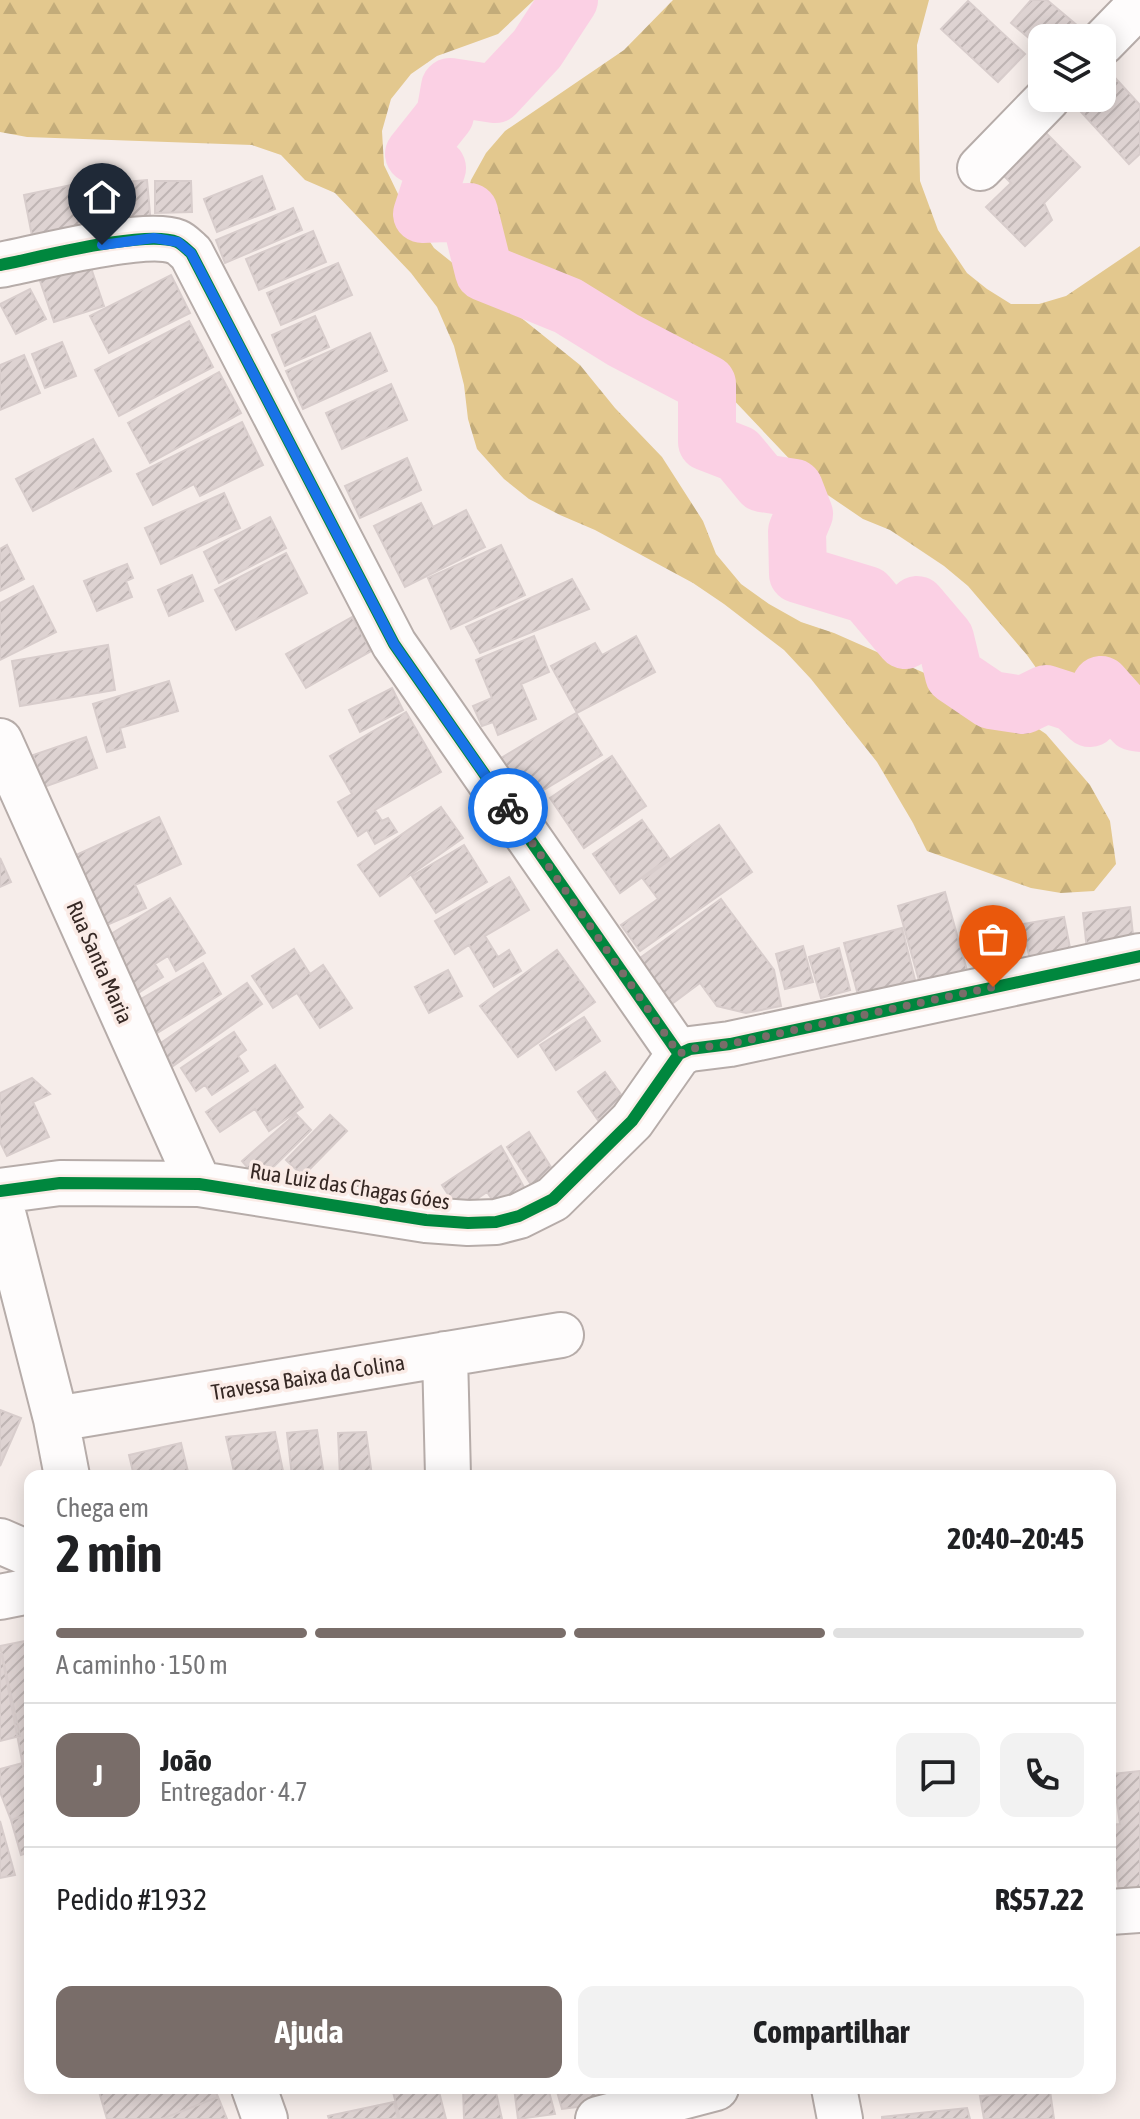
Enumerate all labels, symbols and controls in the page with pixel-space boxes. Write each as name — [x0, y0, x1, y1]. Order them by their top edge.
map controls — [1028, 24, 1116, 112]
button: layers — [1028, 24, 1116, 112]
pin — [68, 163, 136, 245]
icon: home — [80, 175, 124, 219]
courier — [468, 768, 548, 848]
icon: bike — [486, 786, 530, 830]
street label: Rua Santa Maria — [61, 897, 139, 1027]
pin — [959, 905, 1027, 987]
icon: bag — [971, 917, 1015, 961]
street label: Rua Luiz das Chagas Góes — [248, 1157, 452, 1215]
street label: Travessa Baixa da Colina — [209, 1349, 407, 1405]
text: Chega em — [56, 1493, 149, 1523]
text: 20:40–20:45 — [947, 1521, 1084, 1555]
text: 2 min — [56, 1523, 162, 1583]
text: A caminho · 150 m — [56, 1650, 228, 1680]
button: chat — [896, 1733, 980, 1817]
button: phone — [1000, 1733, 1084, 1817]
text: João — [160, 1743, 212, 1777]
text: J — [93, 1758, 103, 1792]
text: Entregador · 4.7 — [160, 1777, 307, 1807]
text: Pedido #1932 — [56, 1882, 207, 1916]
text: R$57.22 — [995, 1882, 1084, 1916]
button: Ajuda — [56, 1986, 562, 2078]
button: Compartilhar — [578, 1986, 1084, 2078]

